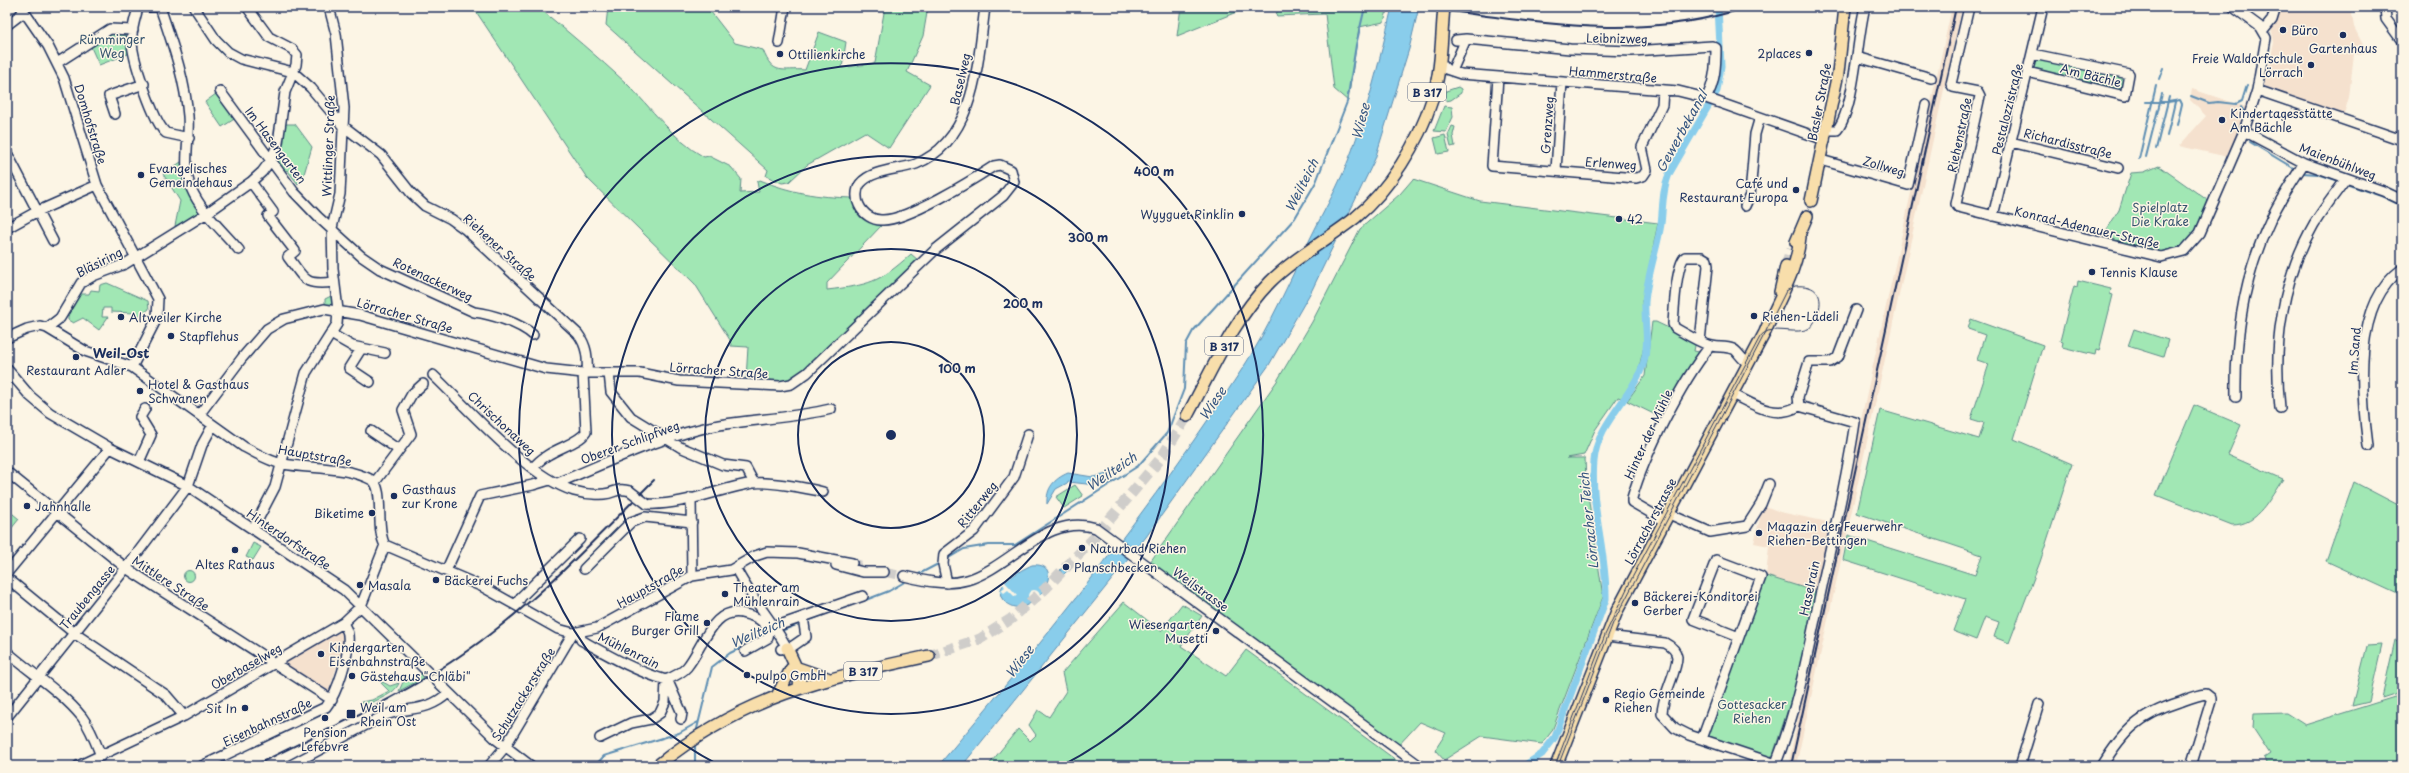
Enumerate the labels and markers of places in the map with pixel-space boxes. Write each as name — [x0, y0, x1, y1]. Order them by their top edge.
place label: Büro — [2291, 21, 2319, 39]
marker: Büro — [2278, 25, 2288, 35]
marker: Gartenhaus — [2338, 30, 2348, 40]
place label: Gartenhaus — [2309, 39, 2378, 57]
place label: 2places — [1757, 44, 1801, 62]
place label: Ottilienkirche — [788, 45, 865, 63]
marker: 2places — [1804, 48, 1814, 58]
marker: Ottilienkirche — [775, 49, 785, 59]
place label: Freie Waldorfschule Lörrach — [2192, 49, 2303, 81]
marker: Freie Waldorfschule Lörrach — [2306, 60, 2316, 70]
place label: Kindertagesstätte Am Bächle — [2230, 104, 2333, 136]
marker: Kindertagesstätte Am Bächle — [2217, 115, 2227, 125]
place label: Evangelisches Gemeindehaus — [149, 159, 233, 191]
marker: Evangelisches Gemeindehaus — [136, 170, 146, 180]
place label: Café und Restaurant Europa — [1679, 174, 1789, 206]
marker: Café und Restaurant Europa — [1791, 185, 1801, 195]
place label: Wyyguet Rinklin — [1141, 205, 1234, 223]
marker: Wyyguet Rinklin — [1237, 209, 1247, 219]
place label: 42 — [1627, 210, 1643, 228]
marker: 42 — [1614, 214, 1624, 224]
place label: Tennis Klause — [2100, 263, 2178, 281]
marker: Tennis Klause — [2087, 267, 2097, 277]
place label: Riehen-Lädeli — [1762, 307, 1839, 325]
place label: Altweiler Kirche — [129, 308, 222, 326]
marker: Riehen-Lädeli — [1749, 311, 1759, 321]
marker: Altweiler Kirche — [116, 312, 126, 322]
place label: Stapflehus — [179, 327, 239, 345]
marker: Stapflehus — [166, 331, 176, 341]
marker: Restaurant Adler — [71, 352, 81, 362]
place label: Restaurant Adler — [26, 361, 126, 379]
place label: Hotel & Gasthaus Schwanen — [148, 375, 249, 407]
marker: Hotel & Gasthaus Schwanen — [135, 386, 145, 396]
centre of rings — [884, 428, 898, 442]
place label: Gasthaus zur Krone — [402, 480, 458, 512]
marker: Gasthaus zur Krone — [389, 491, 399, 501]
place label: Jahnhalle — [35, 497, 92, 515]
marker: Jahnhalle — [22, 501, 32, 511]
place label: Biketime — [314, 504, 364, 522]
marker: Biketime — [367, 508, 377, 518]
place label: Magazin der Feuerwehr Riehen-Bettingen — [1767, 517, 1903, 549]
marker: Magazin der Feuerwehr Riehen-Bettingen — [1754, 528, 1764, 538]
place label: Naturbad Riehen — [1090, 539, 1186, 557]
marker: Naturbad Riehen — [1077, 543, 1087, 553]
marker: Altes Rathaus — [230, 545, 240, 555]
place label: Altes Rathaus — [195, 555, 275, 573]
place label: Planschbecken — [1074, 558, 1157, 576]
marker: Planschbecken — [1061, 562, 1071, 572]
place label: Bäckerei Fuchs — [444, 571, 529, 589]
marker: Bäckerei Fuchs — [431, 575, 441, 585]
place label: Masala — [368, 576, 411, 594]
place label: Theater am Mühlenrain — [733, 578, 800, 610]
marker: Masala — [355, 580, 365, 590]
place label: Bäckerei-Konditorei Gerber — [1643, 587, 1758, 619]
marker: Theater am Mühlenrain — [720, 589, 730, 599]
marker: Bäckerei-Konditorei Gerber — [1630, 598, 1640, 608]
place label: Flame Burger Grill — [631, 607, 699, 639]
place label: Wiesengarten Musetti — [1129, 615, 1208, 647]
marker: Flame Burger Grill — [702, 618, 712, 628]
marker: Wiesengarten Musetti — [1211, 626, 1221, 636]
place label: Kindergarten Eisenbahnstraße — [329, 638, 425, 670]
marker: Kindergarten Eisenbahnstraße — [316, 649, 326, 659]
place label: pulpo GmbH — [755, 666, 827, 684]
place label: Gästehaus "Chläbi" — [360, 667, 471, 685]
marker: pulpo GmbH — [742, 670, 752, 680]
marker: Gästehaus "Chläbi" — [347, 671, 357, 681]
place label: Regio Gemeinde Riehen — [1614, 684, 1706, 716]
marker: Regio Gemeinde Riehen — [1601, 695, 1611, 705]
place label: Weil am Rhein Ost — [360, 698, 416, 730]
place label: Sit In — [206, 699, 237, 717]
marker: Sit In — [240, 703, 250, 713]
marker: Weil am Rhein Ost — [345, 708, 357, 720]
marker: Pension Lefebvre — [320, 713, 330, 723]
place label: Pension Lefebvre — [301, 723, 349, 755]

